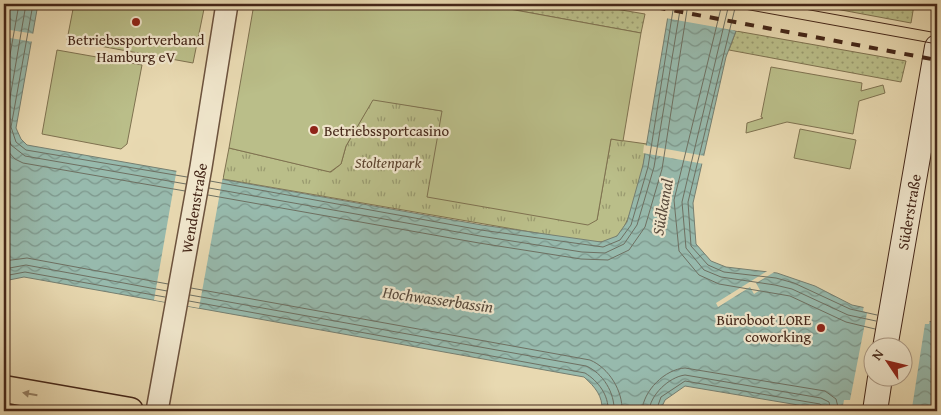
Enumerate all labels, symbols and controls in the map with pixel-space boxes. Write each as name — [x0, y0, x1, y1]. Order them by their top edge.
marker: Betriebssportverband Hamburg eV — [130, 16, 142, 28]
place label: Betriebssportverband Hamburg eV — [68, 29, 204, 67]
place label: Betriebssportcasino — [324, 120, 449, 141]
marker: Betriebssportcasino — [308, 124, 320, 136]
park label: Stoltenpark — [355, 152, 421, 173]
street label: Wendenstraße — [176, 161, 212, 255]
street label: Süderstraße — [892, 172, 926, 252]
water label: Südkanal — [645, 177, 679, 237]
water label: Hochwasserbassin — [380, 279, 495, 319]
place label: Büroboot LORE coworking — [716, 309, 812, 347]
marker: Büroboot LORE coworking — [815, 322, 827, 334]
north arrow — [864, 338, 914, 388]
text: N — [866, 344, 889, 364]
one-way arrow — [22, 389, 38, 397]

